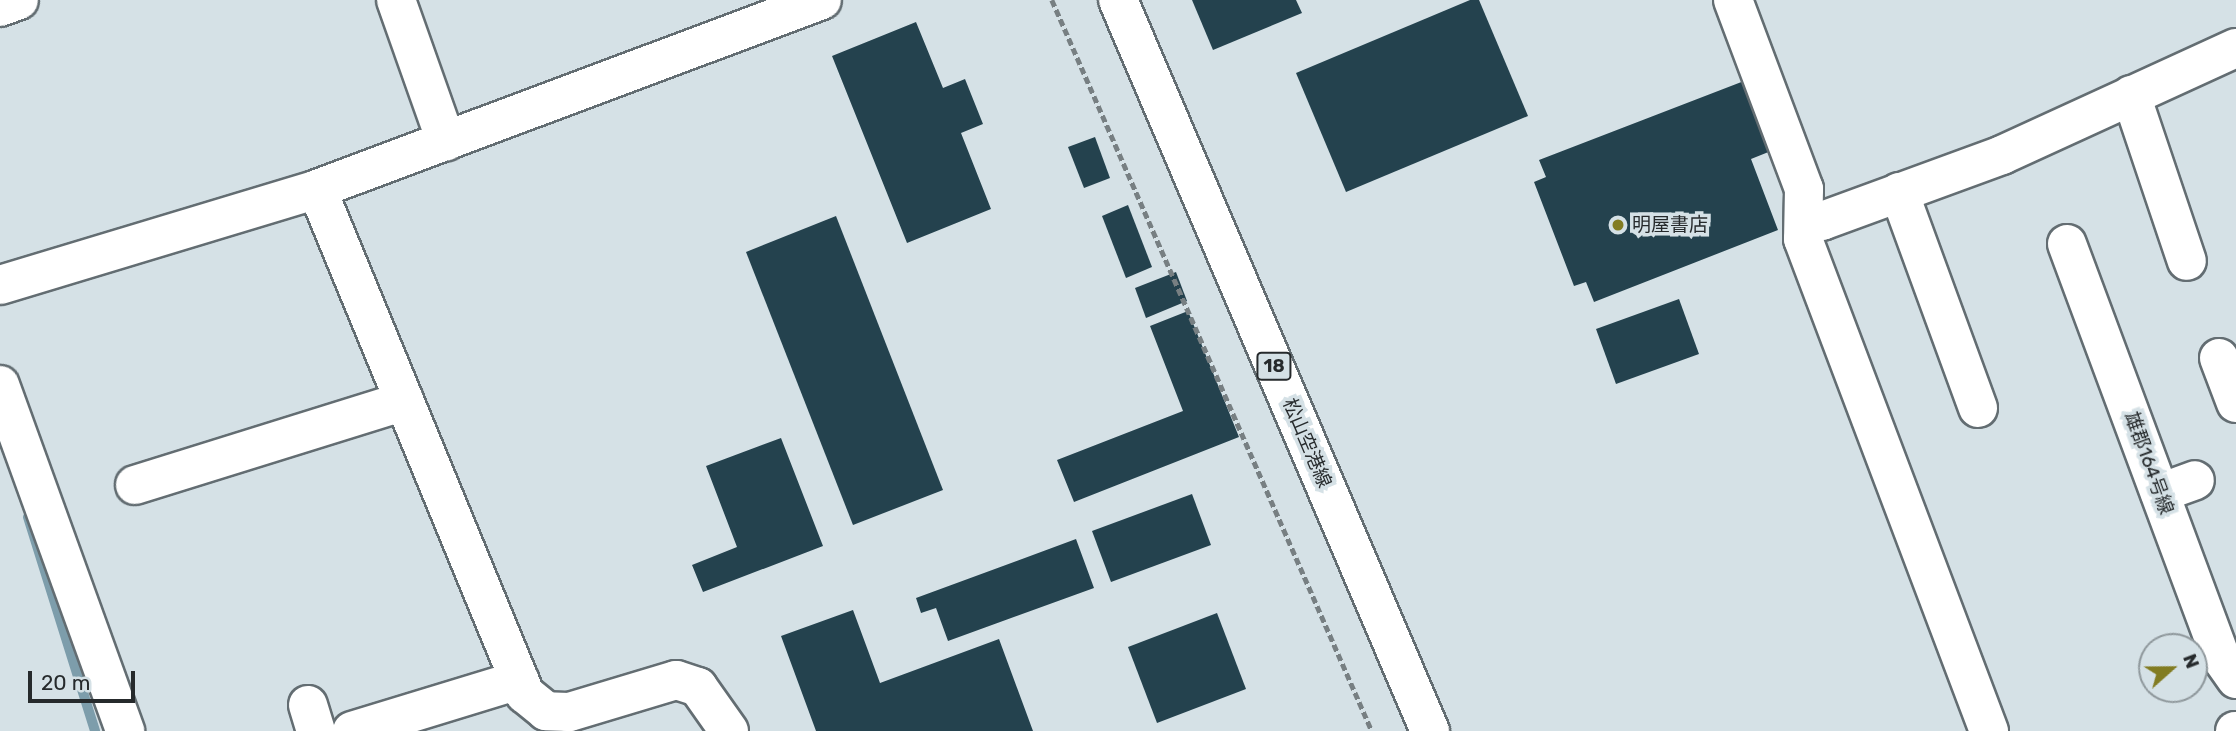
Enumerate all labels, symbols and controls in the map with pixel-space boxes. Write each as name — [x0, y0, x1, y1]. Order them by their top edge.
place label: 明屋書店 — [1632, 214, 1708, 236]
marker: 明屋書店 — [1610, 217, 1626, 233]
road number: 18 — [1255, 352, 1293, 380]
street label: 松山空港線 — [1278, 395, 1336, 491]
street label: 雄郡164号線 — [2120, 409, 2178, 517]
north arrow — [2138, 633, 2208, 703]
text: N — [2178, 651, 2204, 672]
scale bar — [32, 658, 138, 702]
text: 20 m — [41, 670, 90, 695]

